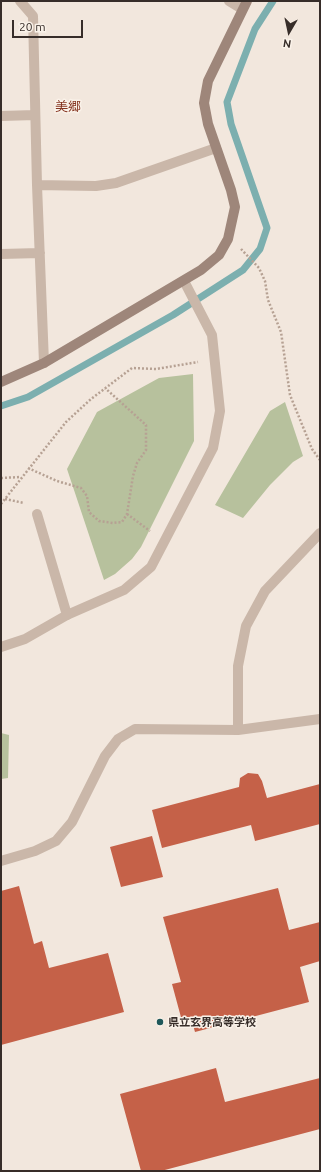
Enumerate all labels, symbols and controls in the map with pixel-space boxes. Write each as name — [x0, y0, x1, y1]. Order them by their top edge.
scale bar — [14, 12, 85, 38]
north arrow — [269, 12, 309, 52]
text: 20 m — [19, 20, 46, 33]
text: N — [282, 37, 292, 50]
district label: 美郷 — [55, 99, 81, 115]
place label: 県立玄界高等学校 — [168, 1015, 256, 1029]
marker: 県立玄界高等学校 — [155, 1017, 165, 1027]

